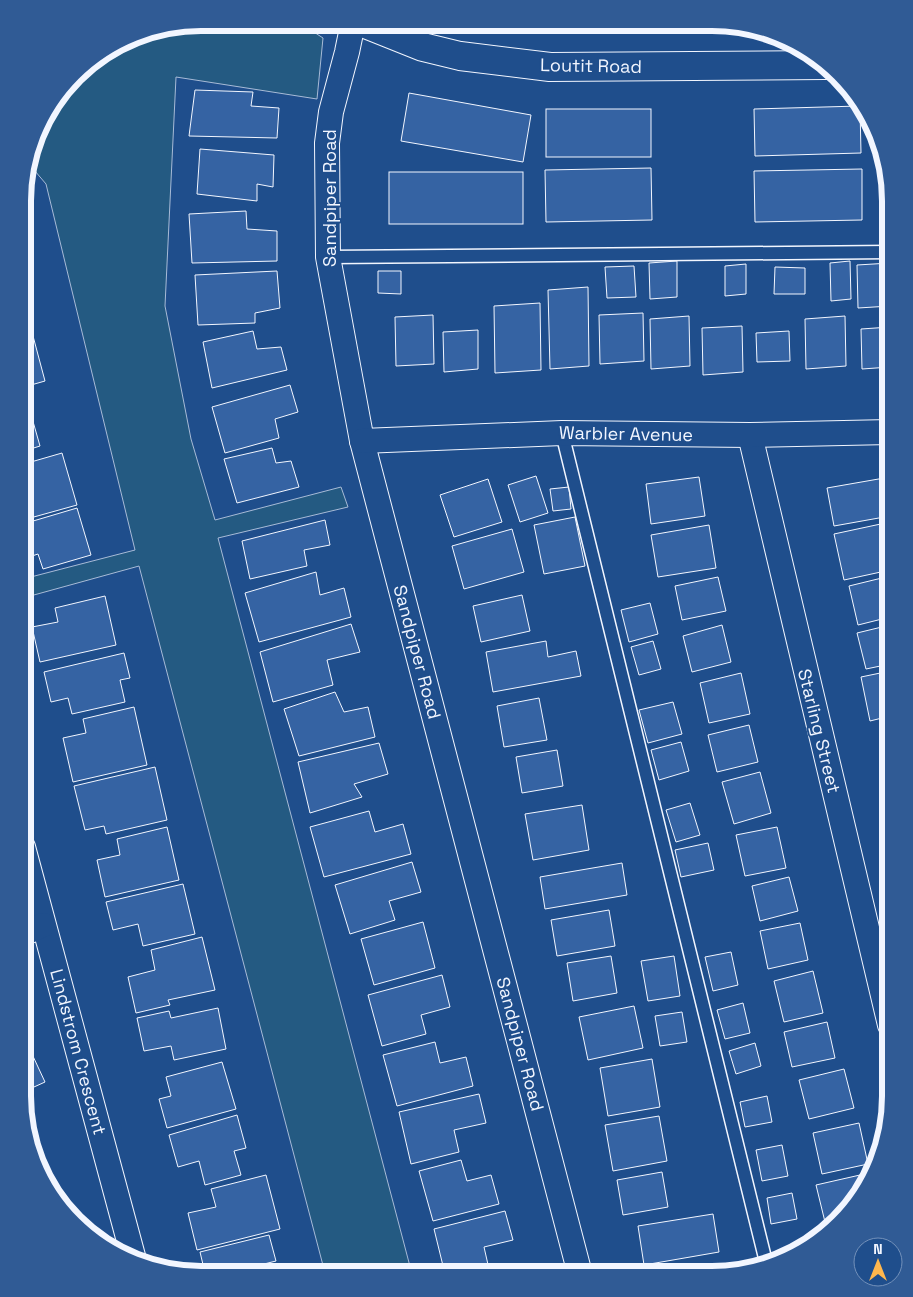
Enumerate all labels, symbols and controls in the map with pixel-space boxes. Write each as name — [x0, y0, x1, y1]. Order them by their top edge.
street label: Loutit Road — [540, 53, 642, 78]
street label: Sandpiper Road — [318, 129, 341, 267]
street label: Warbler Avenue — [559, 421, 693, 446]
street label: Sandpiper Road — [389, 582, 446, 721]
street label: Starling Street — [793, 666, 846, 795]
street label: Lindstrom Crescent — [45, 966, 112, 1137]
street label: Sandpiper Road — [492, 974, 549, 1113]
north arrow — [853, 1237, 903, 1287]
text: N — [873, 1240, 883, 1258]

